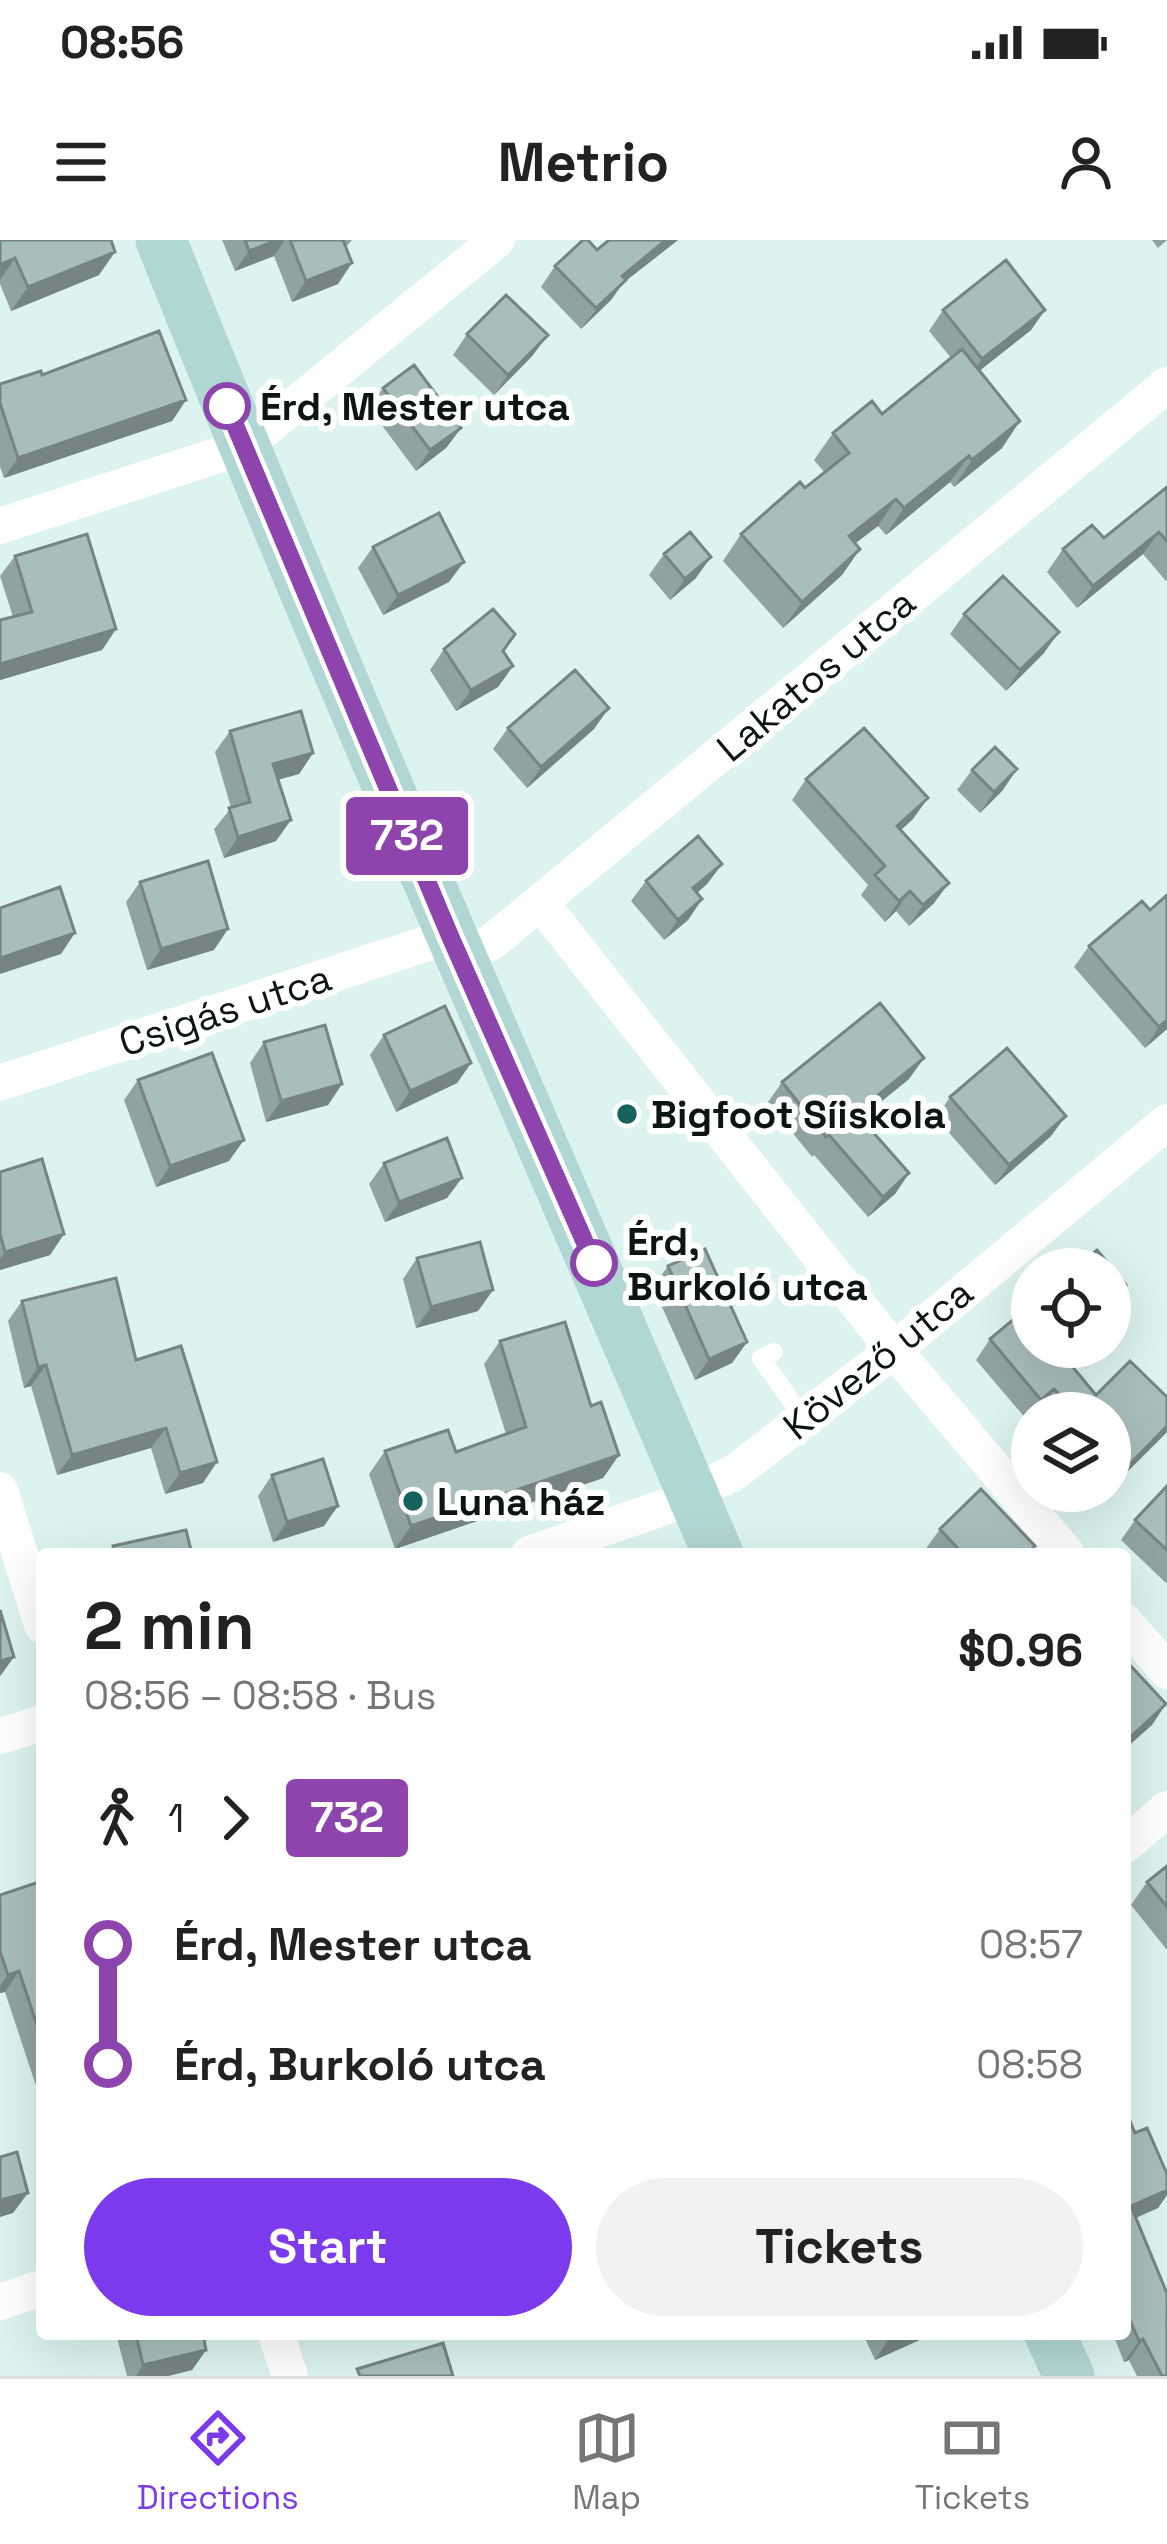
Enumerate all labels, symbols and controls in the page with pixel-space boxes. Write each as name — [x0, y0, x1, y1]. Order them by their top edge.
text: 08:56 — [60, 14, 184, 71]
text: Metrio — [498, 128, 669, 197]
icon: menu — [48, 129, 114, 195]
icon: person — [1053, 129, 1119, 195]
place label: Érd, Mester utca — [260, 382, 570, 431]
marker: Érd, Mester utca — [205, 384, 249, 428]
street label: Lakatos utca — [707, 578, 925, 772]
line badge: 732 — [338, 797, 476, 875]
text: 732 — [370, 809, 444, 862]
street label: Csigás utca — [113, 953, 337, 1067]
place label: Bigfoot Síiskola — [651, 1090, 946, 1139]
marker: Bigfoot Síiskola — [614, 1101, 640, 1127]
place label: Érd, Burkoló utca — [627, 1217, 868, 1311]
marker: Érd, Burkoló utca — [572, 1241, 616, 1285]
map controls — [1011, 1248, 1131, 1512]
button: locate — [1011, 1248, 1131, 1368]
street label: Kövező utca — [773, 1268, 983, 1450]
button: layers — [1011, 1392, 1131, 1512]
place label: Luna ház — [437, 1477, 605, 1526]
marker: Luna ház — [400, 1488, 426, 1514]
text: 2 min — [84, 1584, 255, 1668]
text: $0.96 — [958, 1622, 1083, 1679]
text: 08:56 – 08:58 · Bus — [84, 1671, 436, 1720]
icon: walk — [84, 1785, 150, 1851]
icon: forward — [202, 1785, 268, 1851]
text: 732 — [310, 1791, 384, 1844]
text: 1 — [168, 1794, 184, 1843]
text: Érd, Mester utca — [174, 1916, 531, 1973]
text: 08:57 — [979, 1920, 1083, 1969]
text: Érd, Burkoló utca — [174, 2036, 546, 2093]
text: 08:58 — [976, 2040, 1083, 2089]
button: Start — [84, 2178, 572, 2316]
button: Tickets — [596, 2178, 1083, 2316]
tab: Directions — [137, 2405, 299, 2519]
tab: Map — [572, 2405, 641, 2519]
tab: Tickets — [915, 2405, 1030, 2519]

